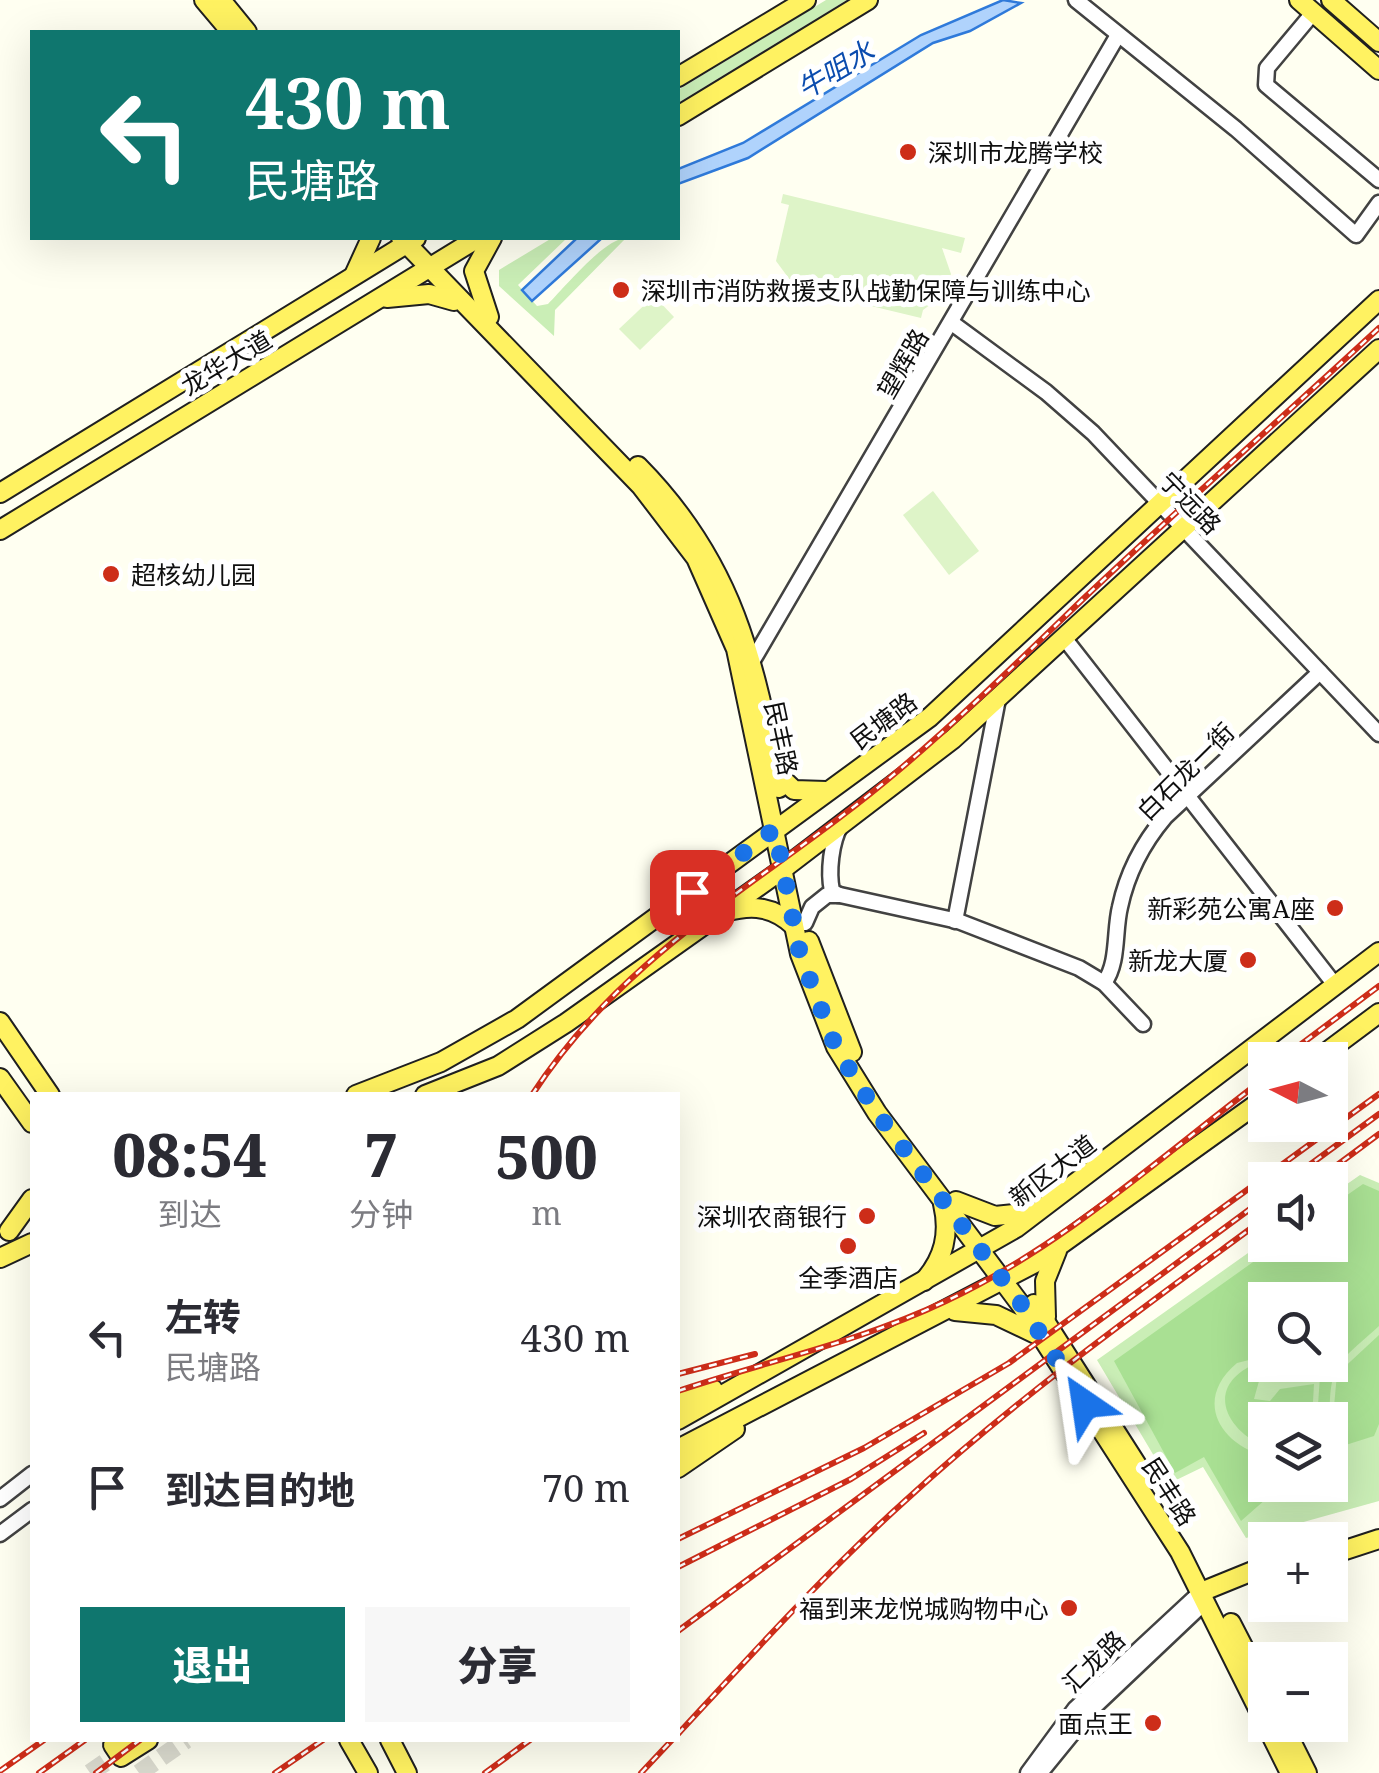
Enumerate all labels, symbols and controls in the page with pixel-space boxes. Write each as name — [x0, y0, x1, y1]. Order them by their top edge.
water label: 牛咀水 — [789, 30, 882, 107]
text: 430 m — [245, 54, 451, 150]
icon: left — [80, 70, 210, 200]
place label: 深圳市龙腾学校 — [928, 135, 1103, 169]
marker: 深圳市龙腾学校 — [897, 141, 919, 163]
text: 民塘路 — [245, 149, 380, 210]
place label: 深圳市消防救援支队战勤保障与训练中心 — [641, 273, 1091, 307]
marker: 深圳市消防救援支队战勤保障与训练中心 — [610, 279, 632, 301]
street label: 龙华大道 — [174, 322, 278, 402]
street label: 望辉路 — [869, 322, 935, 404]
street label: 宁远路 — [1153, 463, 1229, 541]
place label: 超核幼儿园 — [131, 557, 256, 591]
marker: 超核幼儿园 — [100, 563, 122, 585]
street label: 民塘路 — [843, 684, 923, 756]
street label: 民丰路 — [758, 698, 806, 778]
street label: 白石龙一街 — [1129, 715, 1241, 827]
pin — [650, 850, 735, 935]
icon: arrive — [665, 865, 720, 920]
place label: 新彩苑公寓A座 — [1147, 891, 1315, 925]
marker: 新彩苑公寓A座 — [1324, 897, 1346, 919]
place label: 新龙大厦 — [1128, 943, 1228, 977]
marker: 新龙大厦 — [1237, 949, 1259, 971]
north arrow — [1248, 1042, 1348, 1142]
map controls — [1248, 1042, 1348, 1742]
text: 08:54 — [112, 1113, 267, 1195]
text: 7 — [364, 1113, 398, 1195]
text: 500 — [496, 1115, 598, 1197]
street label: 新区大道 — [1002, 1126, 1102, 1214]
button: sound — [1248, 1162, 1348, 1262]
text: m — [532, 1191, 562, 1234]
text: 到达 — [158, 1192, 222, 1235]
text: 分钟 — [349, 1192, 413, 1235]
place label: 深圳农商银行 — [697, 1199, 847, 1233]
marker: 深圳农商银行 — [856, 1205, 878, 1227]
marker: 全季酒店 — [837, 1235, 859, 1257]
place label: 全季酒店 — [798, 1260, 898, 1294]
button: search — [1248, 1282, 1348, 1382]
text: 左转 — [165, 1290, 241, 1342]
icon: left — [80, 1310, 135, 1365]
text: 430 m — [520, 1311, 630, 1363]
text: 民塘路 — [165, 1345, 261, 1388]
position arrow — [1033, 1352, 1137, 1456]
button: layers — [1248, 1402, 1348, 1502]
street label: 民丰路 — [1135, 1450, 1205, 1532]
icon: arrive — [80, 1460, 135, 1515]
text: 70 m — [542, 1461, 630, 1513]
text: 到达目的地 — [165, 1463, 355, 1515]
button: + — [1248, 1522, 1348, 1622]
place label: 福到来龙悦城购物中心 — [799, 1591, 1049, 1625]
marker: 福到来龙悦城购物中心 — [1058, 1597, 1080, 1619]
button: 退出 — [80, 1607, 345, 1722]
button: 分享 — [365, 1607, 630, 1722]
street label: 汇龙路 — [1054, 1622, 1132, 1700]
button: − — [1248, 1642, 1348, 1742]
place label: 面点王 — [1058, 1706, 1133, 1740]
marker: 面点王 — [1142, 1712, 1164, 1734]

